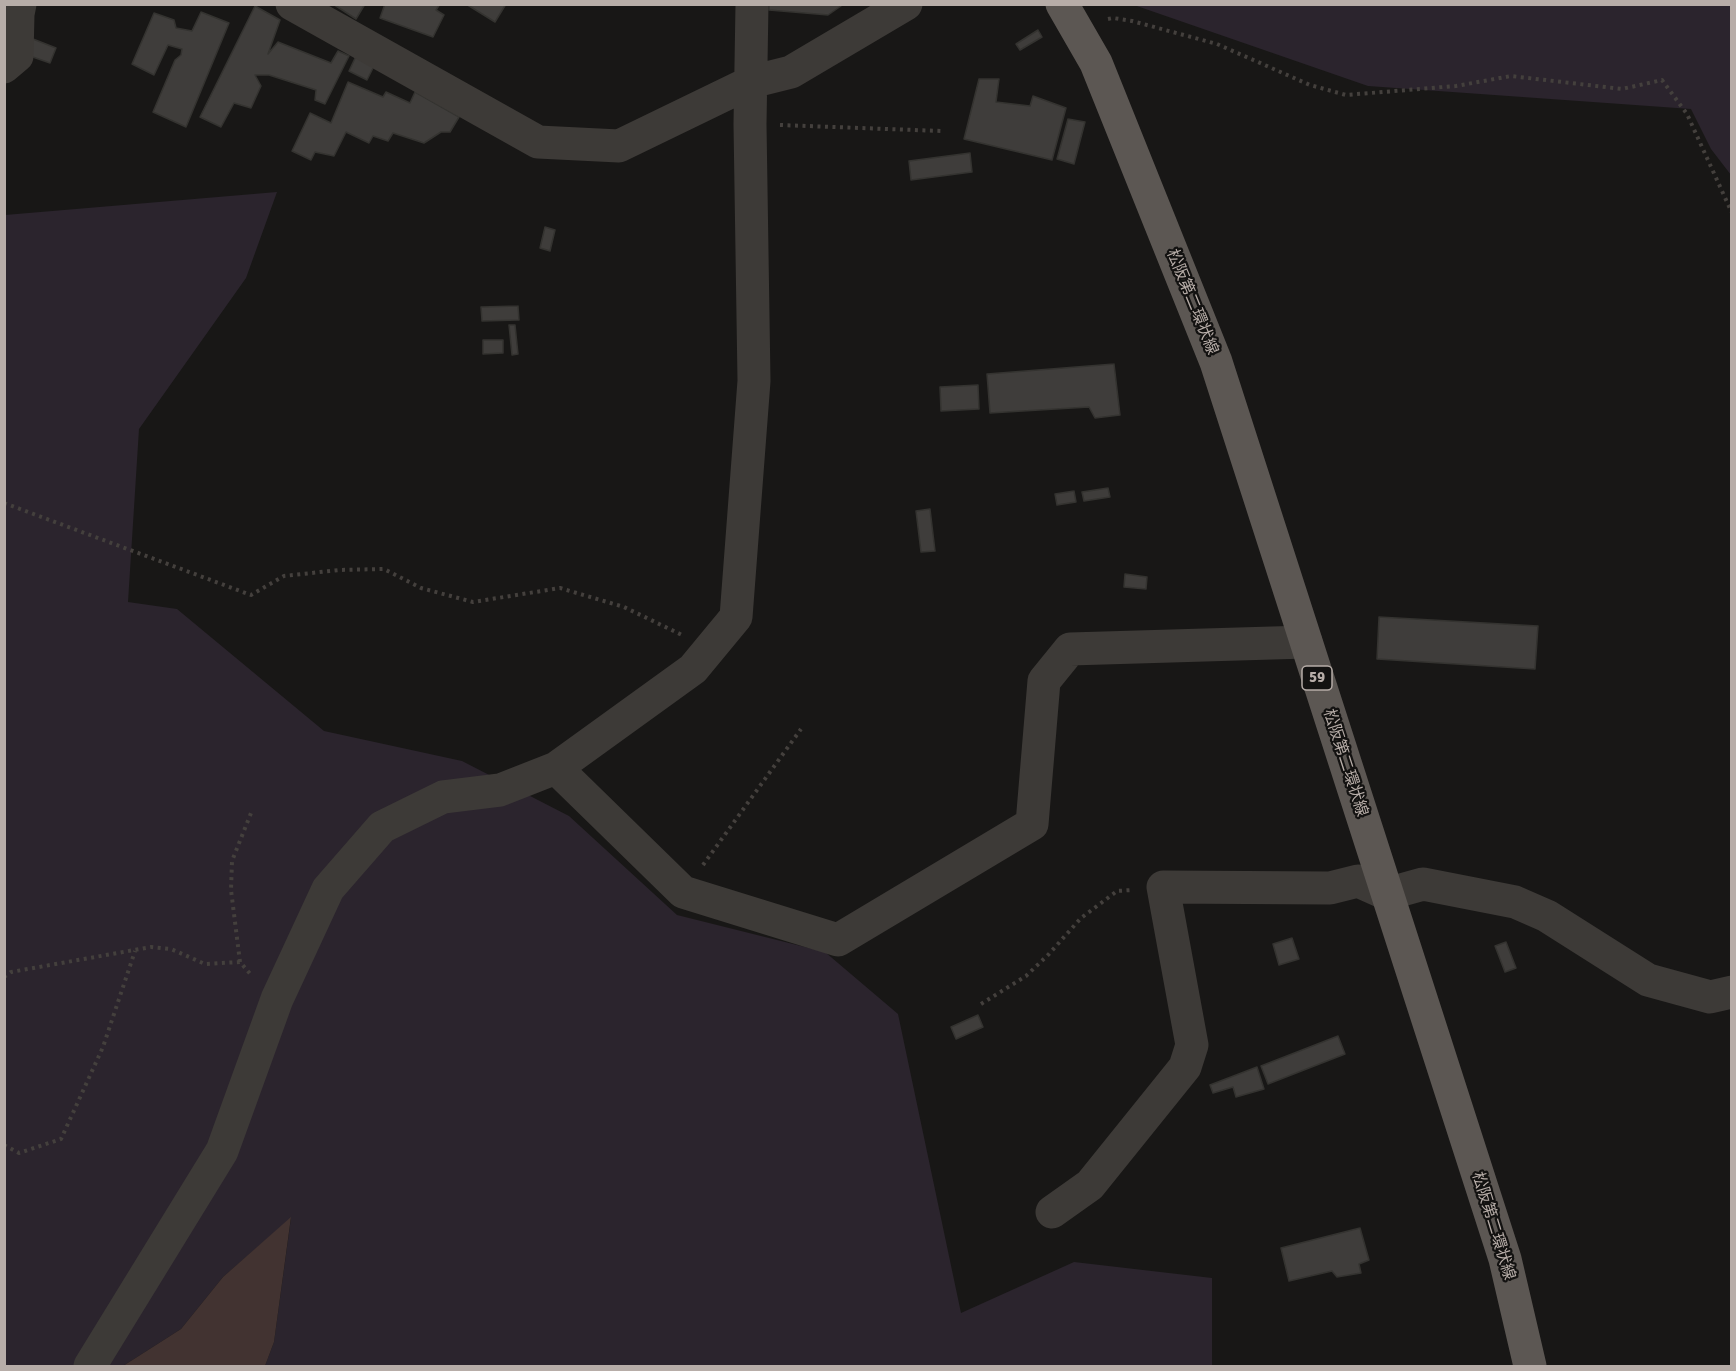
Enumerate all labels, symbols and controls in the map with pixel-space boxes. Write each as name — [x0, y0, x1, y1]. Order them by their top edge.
street label: 松阪第二環状線 — [1162, 246, 1222, 358]
road number: 59 — [1302, 666, 1332, 690]
street label: 松阪第二環状線 — [1319, 707, 1371, 819]
street label: 松阪第二環状線 — [1467, 1170, 1519, 1282]

